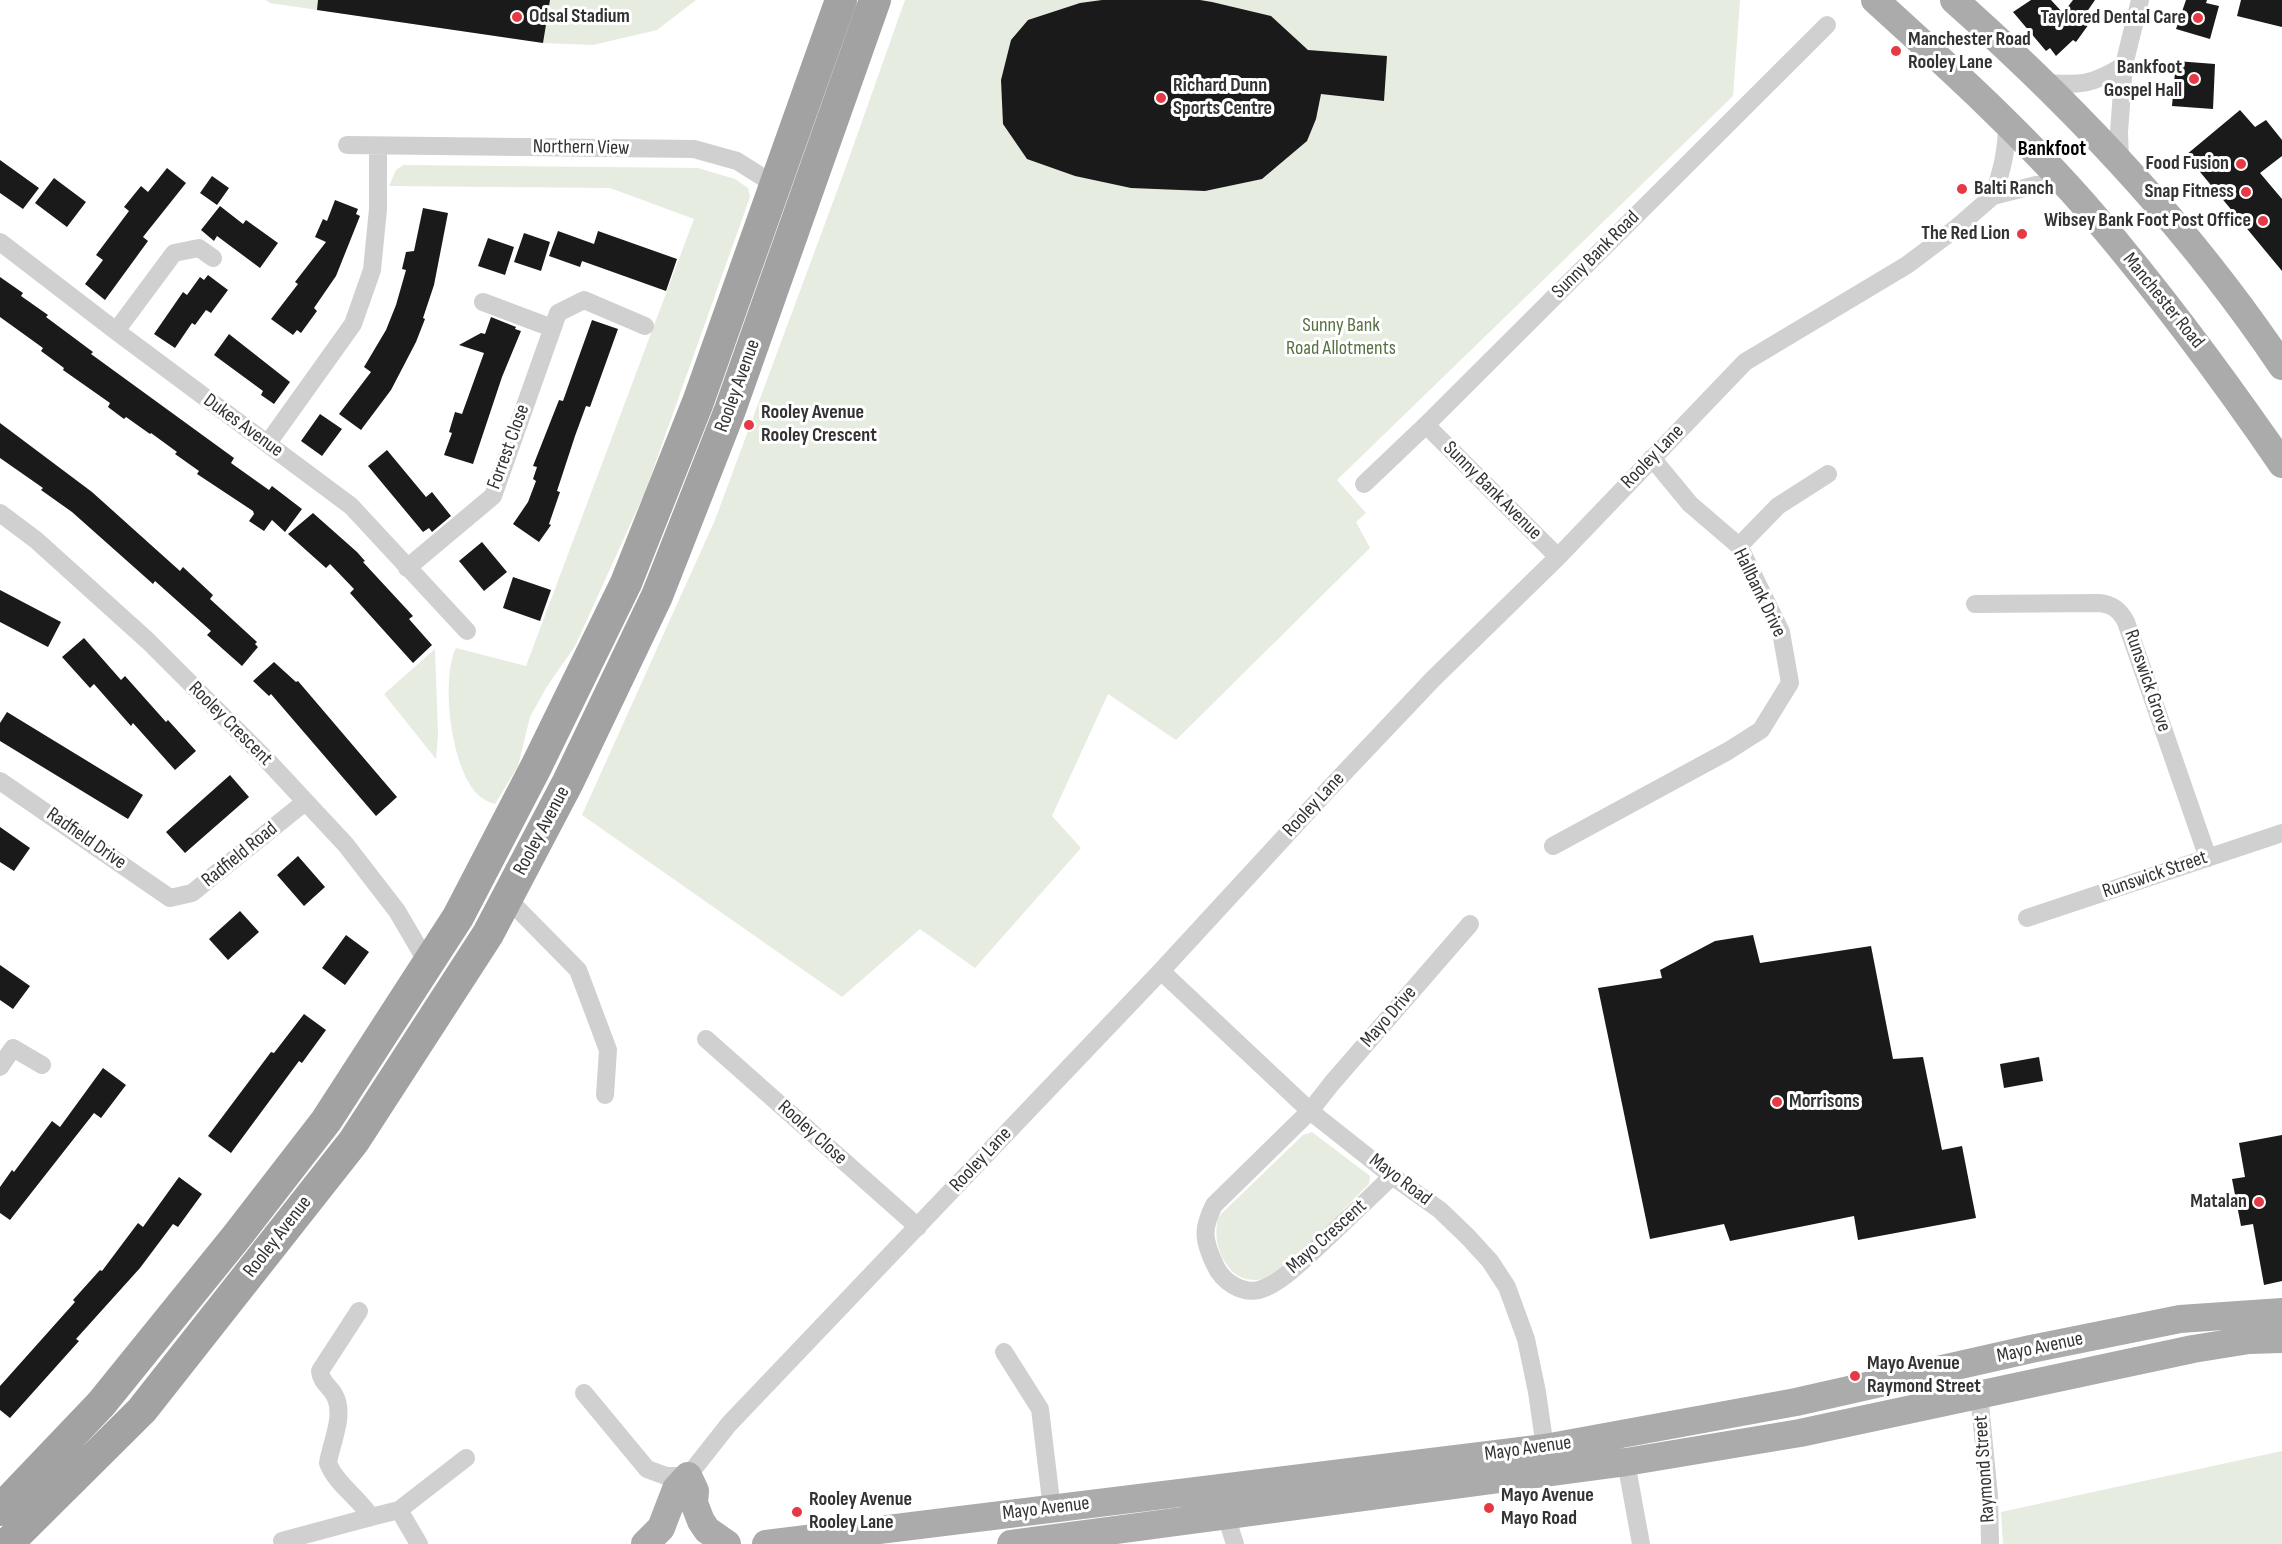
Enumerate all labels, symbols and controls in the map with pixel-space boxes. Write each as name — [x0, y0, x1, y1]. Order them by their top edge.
place label: Odsal Stadium — [529, 5, 630, 29]
place label: Taylored Dental Care — [2040, 6, 2186, 30]
marker: Odsal Stadium — [510, 10, 524, 24]
marker: Taylored Dental Care — [2191, 11, 2205, 25]
place label: Manchester Road Rooley Lane — [1908, 28, 2031, 75]
marker: Manchester Road Rooley Lane — [1889, 44, 1903, 58]
place label: Bankfoot Gospel Hall — [2104, 56, 2182, 103]
marker: Bankfoot Gospel Hall — [2187, 72, 2201, 86]
place label: Richard Dunn Sports Centre — [1173, 74, 1272, 121]
marker: Richard Dunn Sports Centre — [1154, 91, 1168, 105]
street label: Northern View — [533, 135, 629, 161]
district label: Bankfoot — [2018, 137, 2086, 163]
place label: Food Fusion — [2146, 152, 2229, 176]
marker: Food Fusion — [2234, 157, 2248, 171]
place label: Balti Ranch — [1974, 177, 2054, 201]
place label: Snap Fitness — [2144, 180, 2234, 204]
marker: Balti Ranch — [1955, 182, 1969, 196]
marker: Snap Fitness — [2239, 185, 2253, 199]
street label: Sunny Bank Road — [1547, 206, 1645, 304]
place label: Wibsey Bank Foot Post Office — [2044, 209, 2251, 233]
marker: Wibsey Bank Foot Post Office — [2256, 214, 2270, 228]
place label: The Red Lion — [1921, 222, 2010, 246]
marker: The Red Lion — [2015, 227, 2029, 241]
street label: Manchester Road — [2117, 248, 2209, 354]
park label: Sunny Bank Road Allotments — [1286, 314, 1396, 361]
street label: Rooley Avenue — [710, 336, 766, 436]
street label: Dukes Avenue — [198, 389, 288, 463]
street label: Forrest Close — [483, 401, 535, 493]
place label: Rooley Avenue Rooley Crescent — [761, 401, 877, 448]
marker: Rooley Avenue Rooley Crescent — [742, 418, 756, 432]
street label: Rooley Lane — [1617, 420, 1689, 494]
street label: Sunny Bank Avenue — [1438, 437, 1546, 545]
street label: Hallbank Drive — [1727, 545, 1791, 641]
street label: Runswick Grove — [2118, 627, 2176, 735]
street label: Rooley Crescent — [183, 677, 277, 771]
street label: Rooley Lane — [1278, 768, 1350, 842]
street label: Rooley Avenue — [509, 783, 575, 879]
street label: Radfield Drive — [41, 803, 131, 875]
street label: Radfield Road — [197, 817, 283, 893]
street label: Runswick Street — [2099, 846, 2211, 904]
street label: Mayo Drive — [1356, 981, 1422, 1053]
place label: Morrisons — [1789, 1090, 1860, 1114]
marker: Morrisons — [1770, 1095, 1784, 1109]
street label: Rooley Close — [772, 1096, 852, 1170]
street label: Rooley Lane — [945, 1123, 1017, 1197]
street label: Mayo Road — [1364, 1149, 1436, 1211]
place label: Matalan — [2190, 1190, 2247, 1214]
street label: Rooley Avenue — [239, 1191, 317, 1283]
street label: Mayo Crescent — [1282, 1195, 1372, 1279]
marker: Matalan — [2252, 1195, 2266, 1209]
street label: Mayo Avenue — [1995, 1327, 2085, 1369]
place label: Mayo Avenue Raymond Street — [1867, 1352, 1981, 1399]
marker: Mayo Avenue Raymond Street — [1848, 1369, 1862, 1383]
street label: Raymond Street — [1969, 1414, 2001, 1524]
street label: Mayo Avenue — [1483, 1431, 1573, 1467]
place label: Mayo Avenue Mayo Road — [1501, 1484, 1594, 1531]
place label: Rooley Avenue Rooley Lane — [809, 1488, 912, 1535]
street label: Mayo Avenue — [1001, 1492, 1091, 1526]
marker: Mayo Avenue Mayo Road — [1482, 1501, 1496, 1515]
marker: Rooley Avenue Rooley Lane — [790, 1505, 804, 1519]

